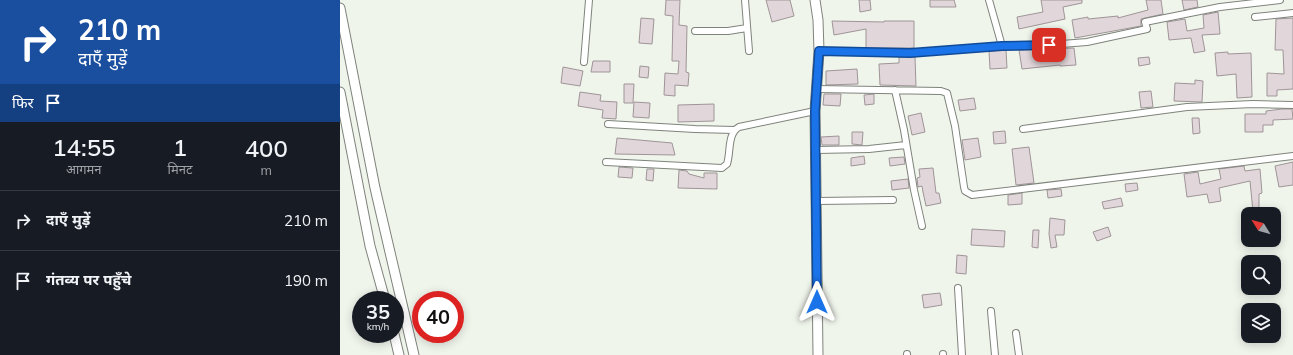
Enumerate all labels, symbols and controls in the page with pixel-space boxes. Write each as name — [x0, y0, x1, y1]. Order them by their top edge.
text: 210 m — [78, 12, 161, 47]
icon: right — [12, 16, 64, 68]
pin — [1032, 28, 1066, 62]
icon: arrive — [1038, 34, 1060, 56]
text: दाएँ मुड़ें — [78, 47, 127, 70]
icon: arrive — [42, 92, 64, 114]
text: फिर — [12, 93, 34, 112]
text: 14:55 — [52, 132, 115, 162]
text: 1 — [173, 132, 187, 162]
text: 400 — [245, 133, 288, 163]
text: आगमन — [66, 161, 102, 177]
text: मिनट — [168, 161, 193, 177]
text: m — [261, 162, 272, 178]
north arrow — [1241, 207, 1281, 247]
map controls — [1241, 207, 1281, 343]
icon: right — [12, 210, 34, 232]
text: दाएँ मुड़ें — [46, 210, 90, 229]
text: 210 m — [284, 211, 328, 230]
button: search — [1241, 255, 1281, 295]
icon: arrive — [12, 270, 34, 292]
text: गंतव्य पर पहुँचे — [46, 270, 131, 289]
text: 190 m — [284, 271, 328, 290]
position arrow — [796, 281, 838, 323]
speed limit sign: 40 — [412, 291, 464, 343]
text: 35 — [366, 299, 390, 324]
button: layers — [1241, 303, 1281, 343]
text: km/h — [367, 320, 389, 333]

